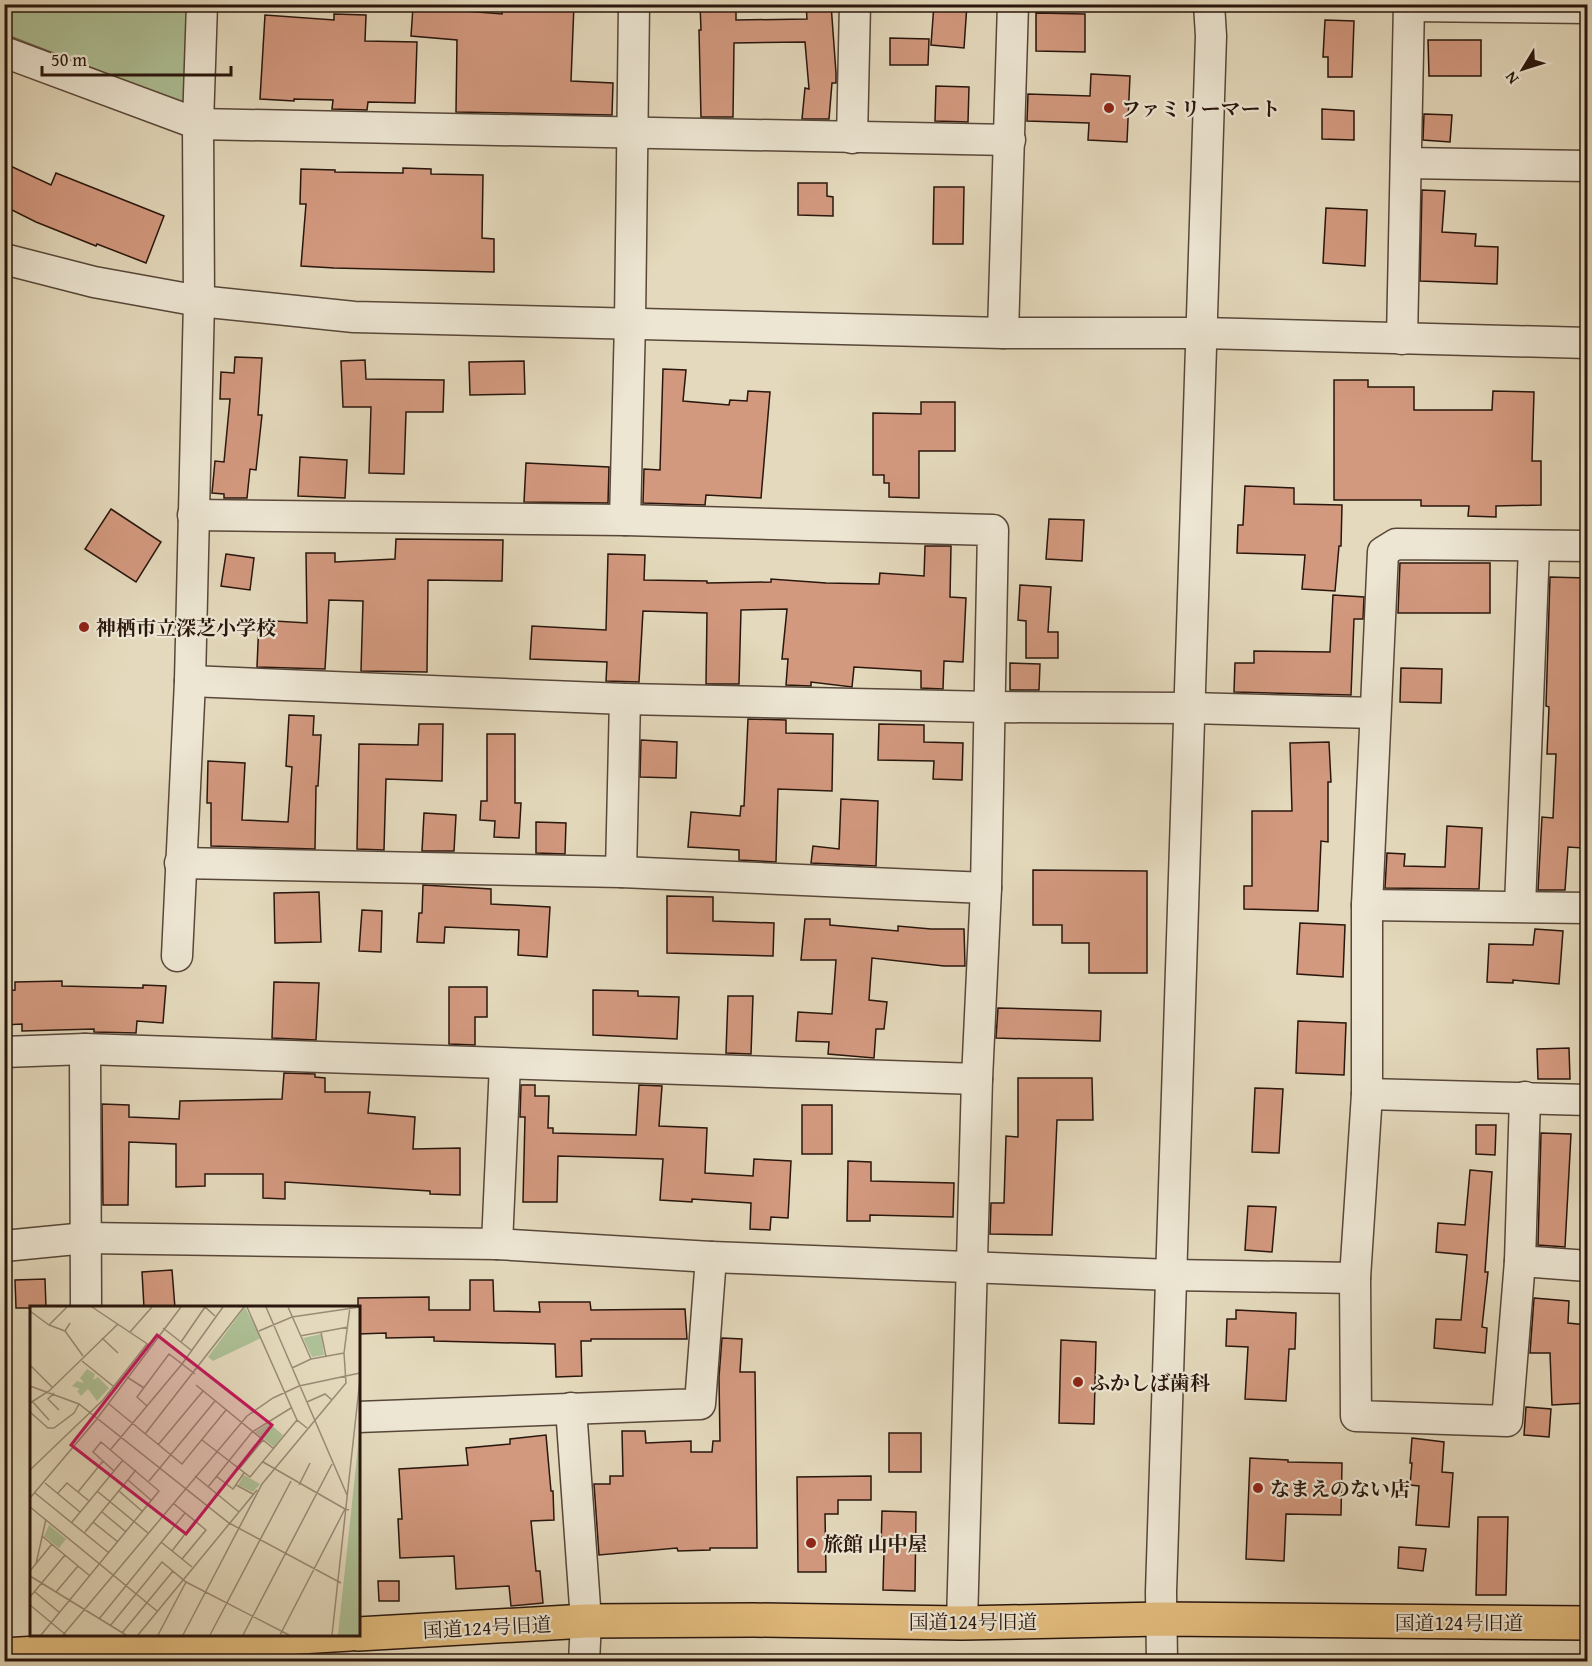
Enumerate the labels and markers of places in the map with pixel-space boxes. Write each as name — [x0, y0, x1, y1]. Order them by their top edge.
place label: ファミリーマート — [1121, 94, 1281, 123]
marker: ファミリーマート — [1102, 101, 1116, 115]
place label: 神栖市立深芝小学校 — [96, 613, 276, 642]
marker: 神栖市立深芝小学校 — [77, 620, 91, 634]
place label: ふかしば歯科 — [1090, 1368, 1210, 1397]
marker: ふかしば歯科 — [1071, 1375, 1085, 1389]
place label: なまえのない店 — [1270, 1474, 1410, 1503]
marker: なまえのない店 — [1251, 1481, 1265, 1495]
place label: 旅館 山中屋 — [823, 1529, 927, 1558]
marker: 旅館 山中屋 — [804, 1536, 818, 1550]

